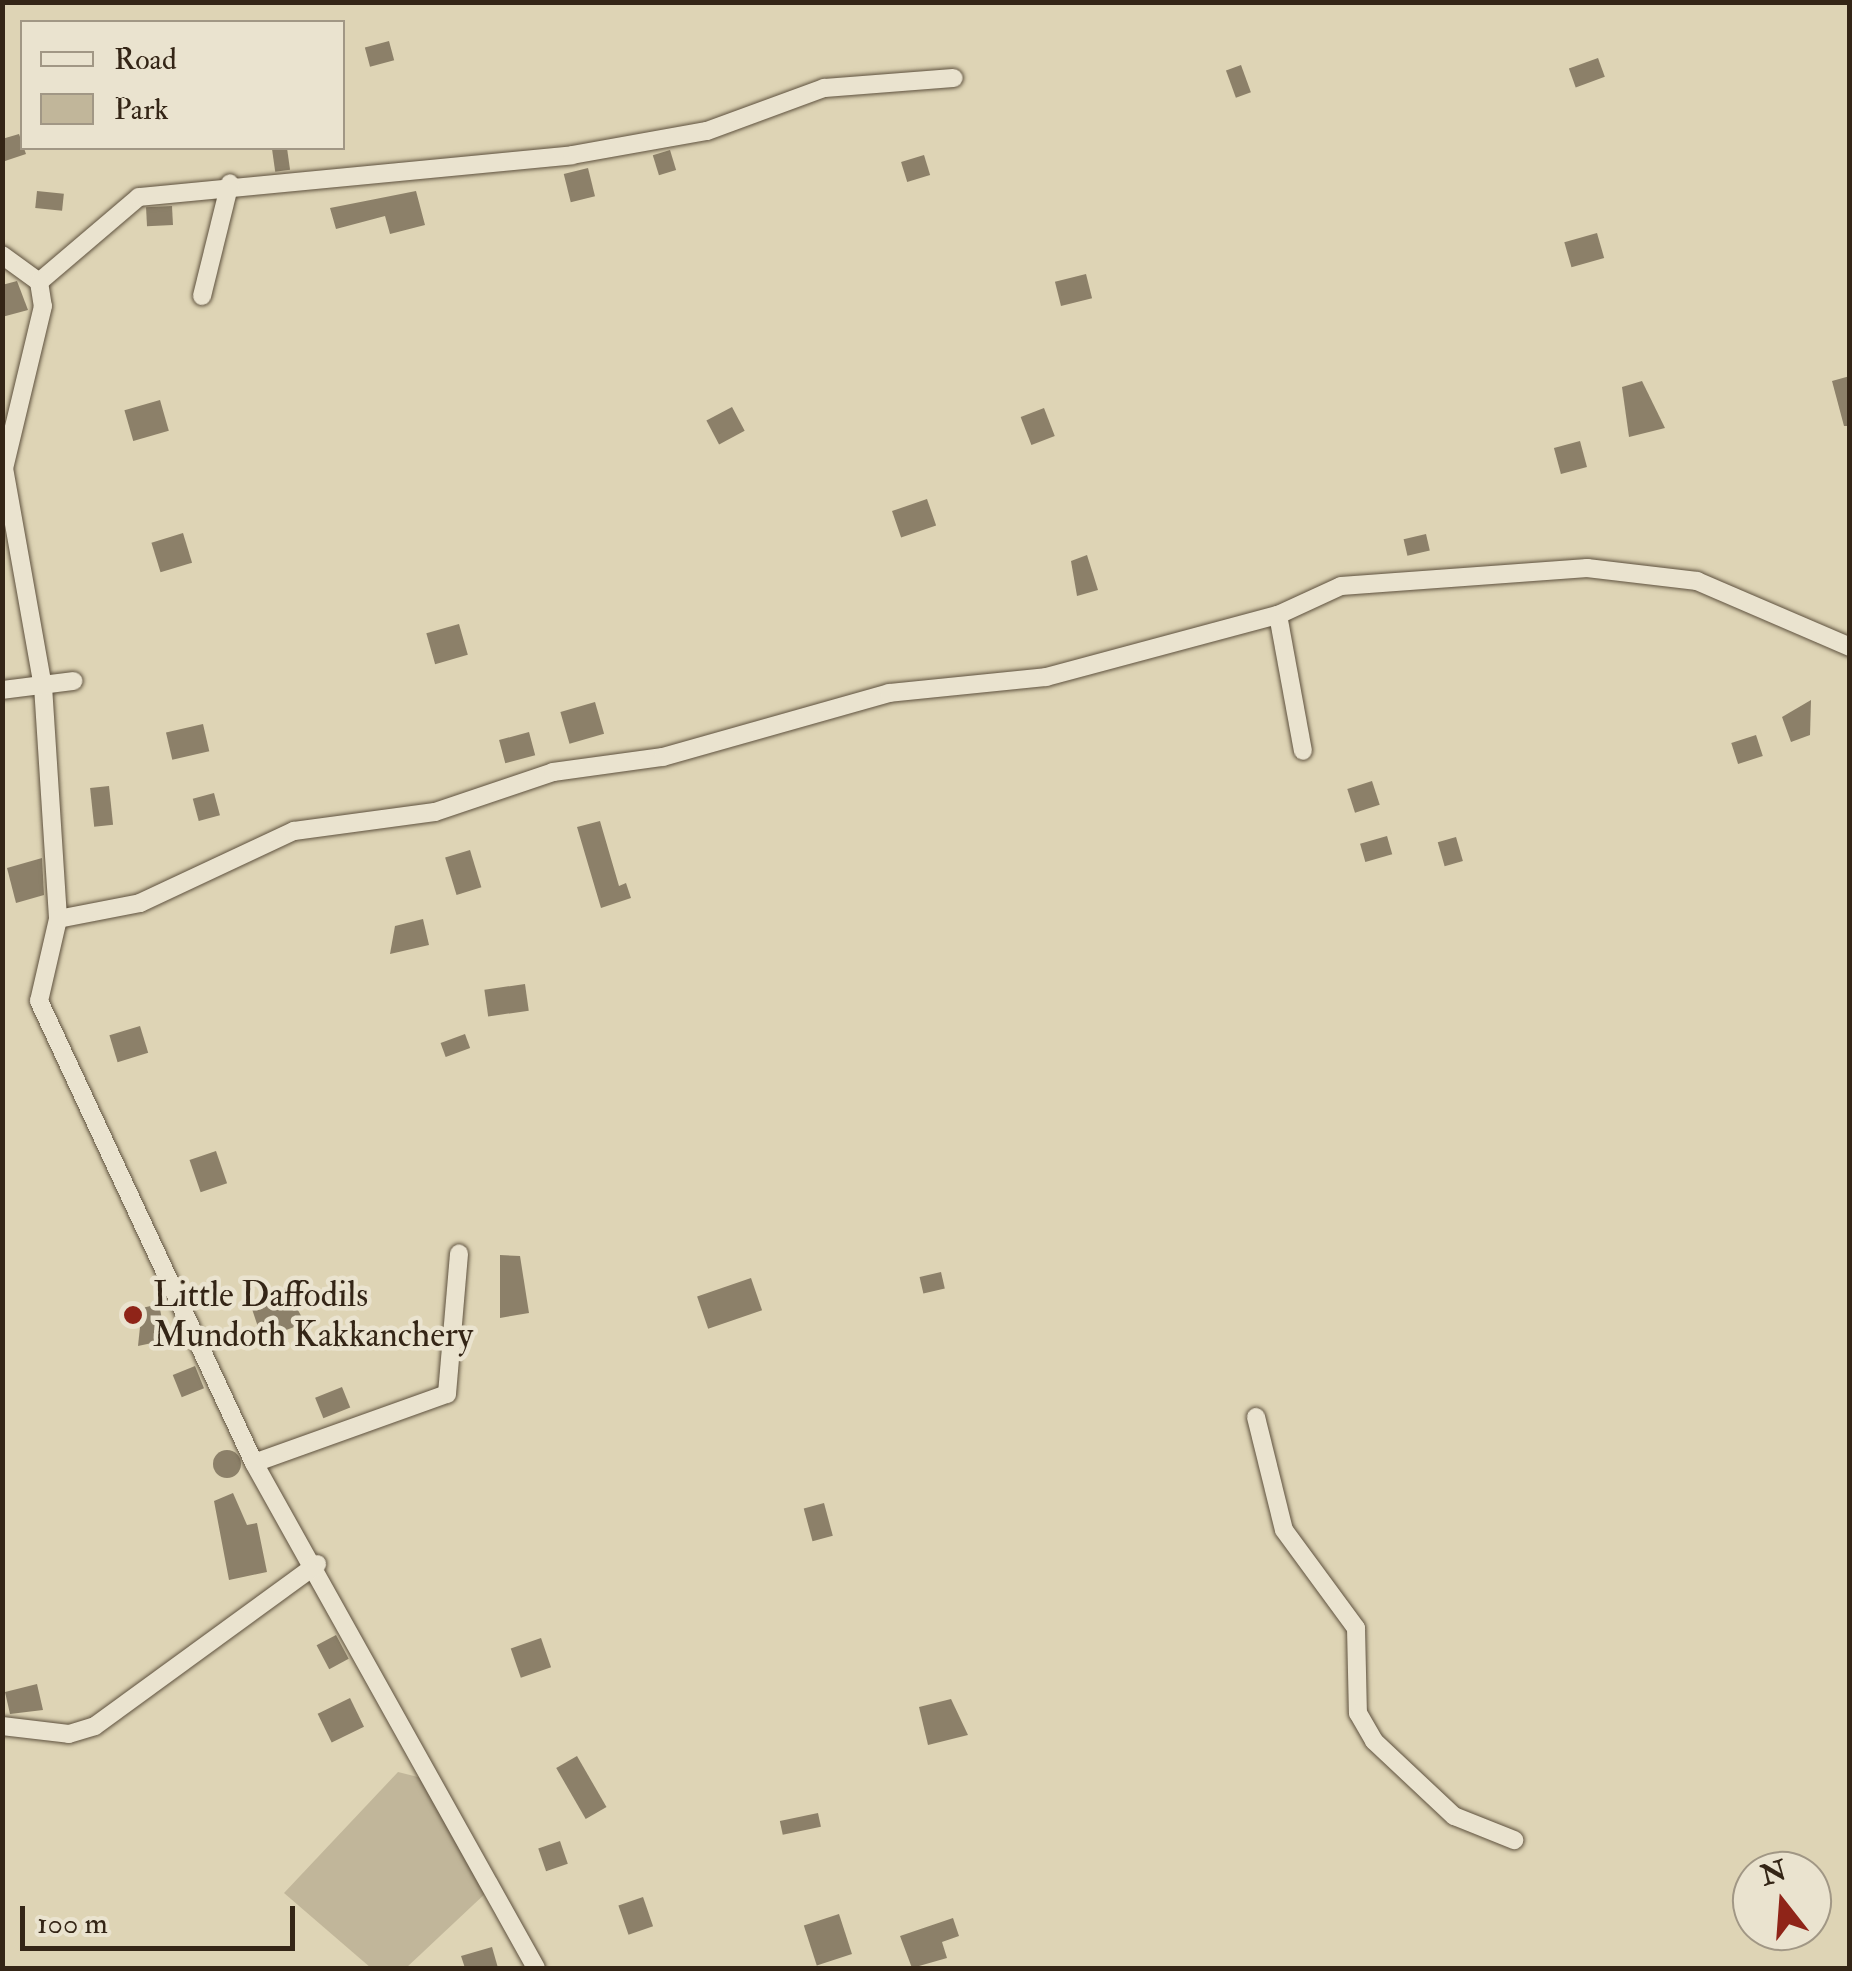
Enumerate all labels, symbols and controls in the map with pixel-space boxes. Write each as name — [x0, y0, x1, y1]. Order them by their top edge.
legend — [20, 20, 345, 150]
text: Road — [114, 41, 177, 78]
text: Park — [114, 91, 169, 128]
place label: Little Daffodils Mundoth Kakkanchery — [153, 1274, 473, 1356]
marker: Little Daffodils Mundoth Kakkanchery — [122, 1304, 144, 1326]
north arrow — [1732, 1851, 1832, 1951]
text: N — [1757, 1853, 1791, 1894]
scale bar — [25, 1886, 300, 1948]
text: 100 m — [37, 1905, 108, 1942]

